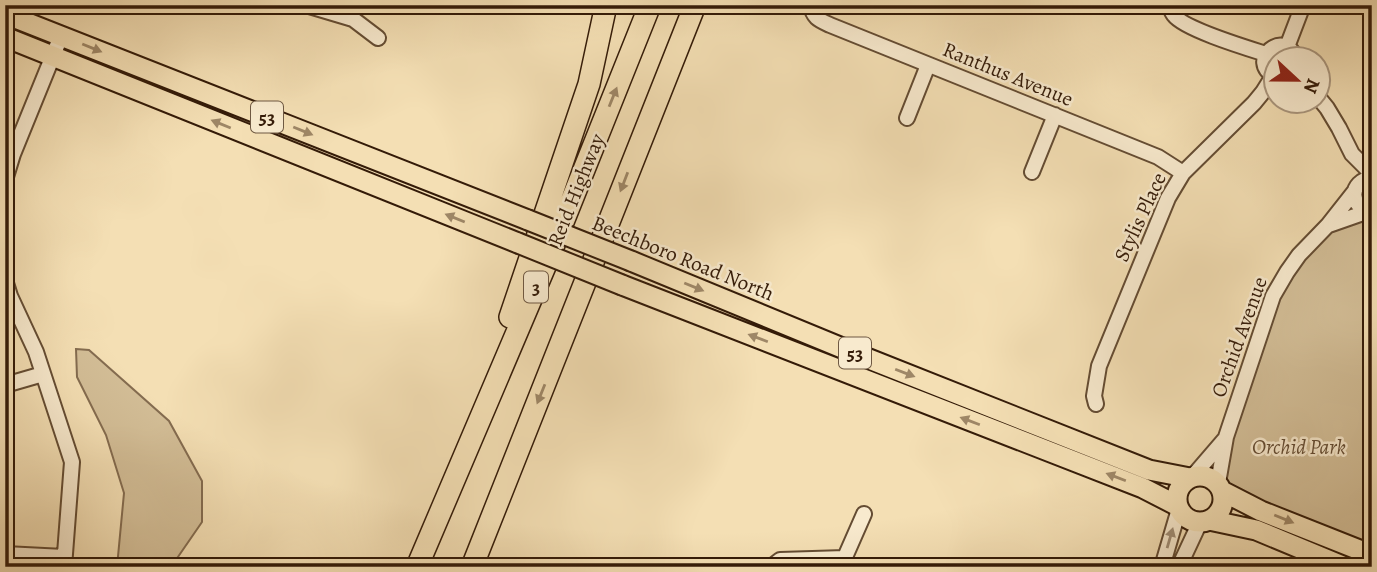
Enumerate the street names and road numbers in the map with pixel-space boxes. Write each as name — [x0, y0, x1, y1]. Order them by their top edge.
street label: Ranthus Avenue — [939, 35, 1077, 113]
road number: 53 — [251, 102, 283, 132]
street label: Reid Highway — [541, 129, 612, 250]
street label: Stylis Place — [1107, 168, 1173, 266]
street label: Beechboro Road North — [588, 209, 778, 307]
road number: 3 — [524, 272, 548, 302]
street label: Orchid Avenue — [1204, 273, 1274, 401]
road number: 53 — [839, 338, 871, 368]

